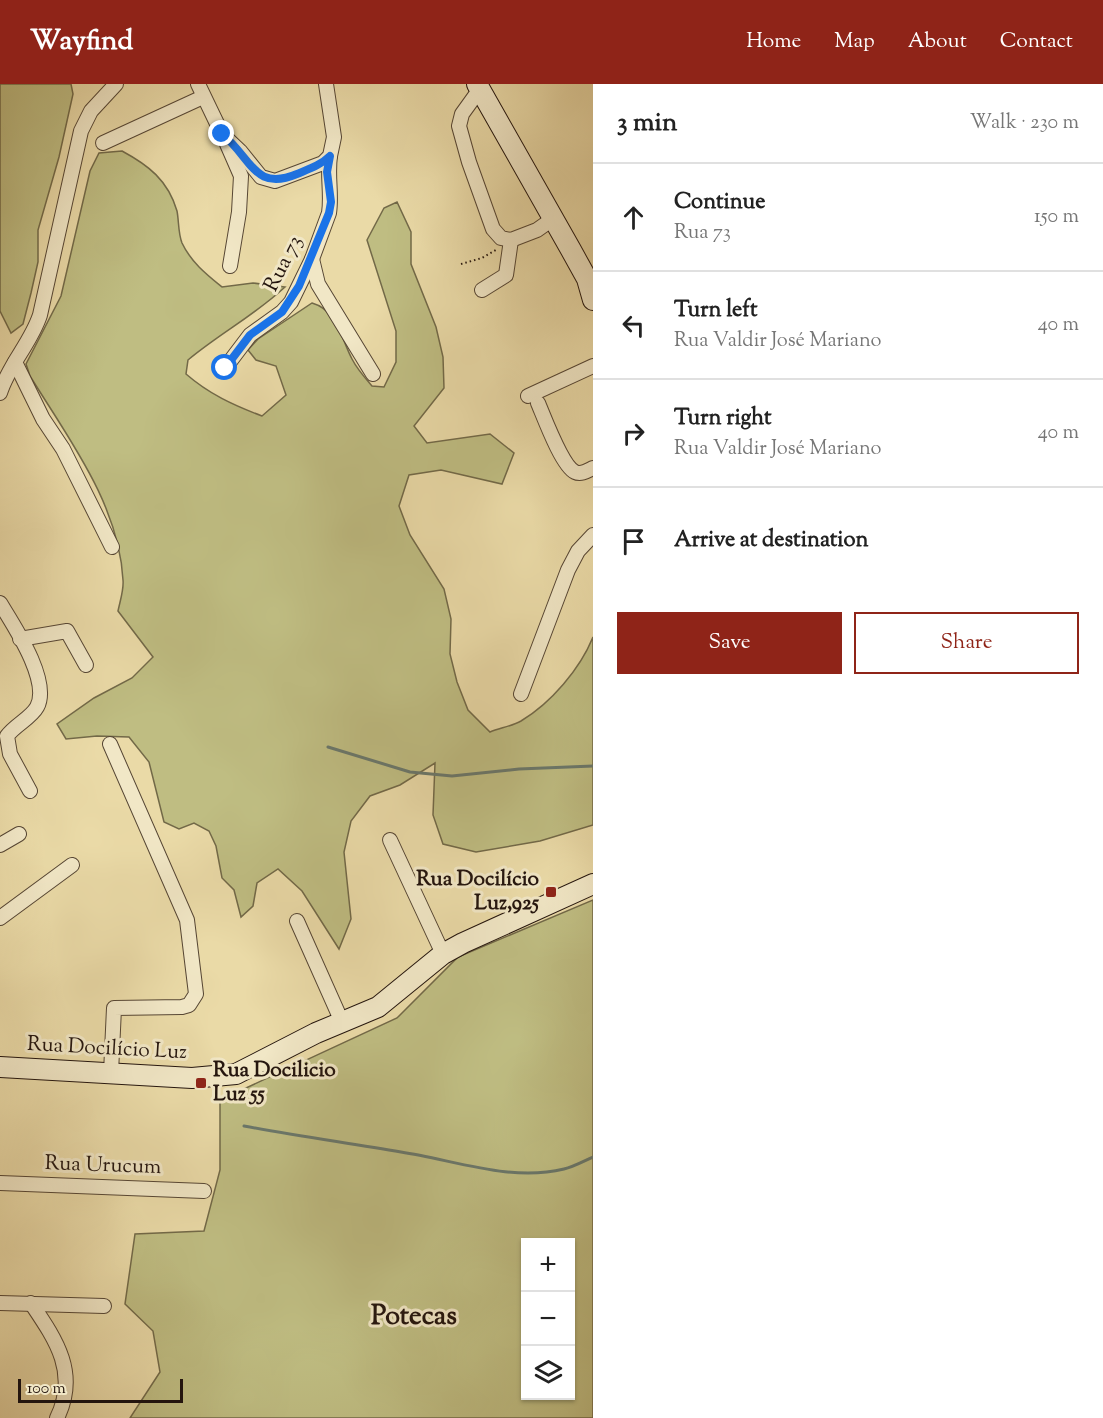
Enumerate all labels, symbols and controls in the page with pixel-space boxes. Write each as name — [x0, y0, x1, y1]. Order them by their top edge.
text: Wayfind — [30, 22, 133, 62]
text: Home — [746, 27, 801, 57]
text: Map — [834, 27, 875, 57]
text: About — [908, 27, 967, 57]
text: Contact — [1000, 27, 1073, 57]
text: 3 min — [617, 105, 677, 142]
text: Walk · 230 m — [970, 109, 1079, 138]
route end — [208, 120, 234, 146]
text: Continue — [674, 187, 765, 219]
icon: ahead — [617, 201, 650, 234]
text: 150 m — [1034, 203, 1079, 232]
text: Rua 73 — [674, 219, 731, 248]
street label: Rua 73 — [257, 231, 311, 297]
text: Turn left — [674, 295, 757, 327]
icon: left — [617, 309, 650, 342]
text: 40 m — [1038, 311, 1079, 340]
text: Rua Valdir José Mariano — [674, 327, 881, 356]
route start — [211, 354, 237, 380]
text: Turn right — [674, 403, 771, 435]
icon: right — [617, 417, 650, 450]
text: 40 m — [1038, 419, 1079, 448]
text: Rua Valdir José Mariano — [674, 435, 881, 464]
icon: arrive — [617, 525, 650, 558]
text: Arrive at destination — [674, 525, 869, 557]
button: Save — [617, 612, 842, 674]
button: Share — [854, 612, 1079, 674]
place label: Rua Docilício Luz,925 — [416, 865, 540, 919]
marker: Rua Docilício Luz,925 — [544, 885, 558, 899]
street label: Rua Docilício Luz — [26, 1030, 188, 1068]
place label: Rua Docilicio Luz 55 — [213, 1056, 336, 1110]
marker: Rua Docilicio Luz 55 — [194, 1076, 208, 1090]
street label: Rua Urucum — [44, 1149, 162, 1183]
map controls — [521, 1238, 575, 1400]
button: + — [521, 1238, 575, 1292]
button: − — [521, 1292, 575, 1346]
district label: Potecas — [371, 1298, 457, 1337]
button: layers — [521, 1346, 575, 1400]
scale bar — [18, 1376, 183, 1404]
text: 100 m — [27, 1378, 66, 1401]

